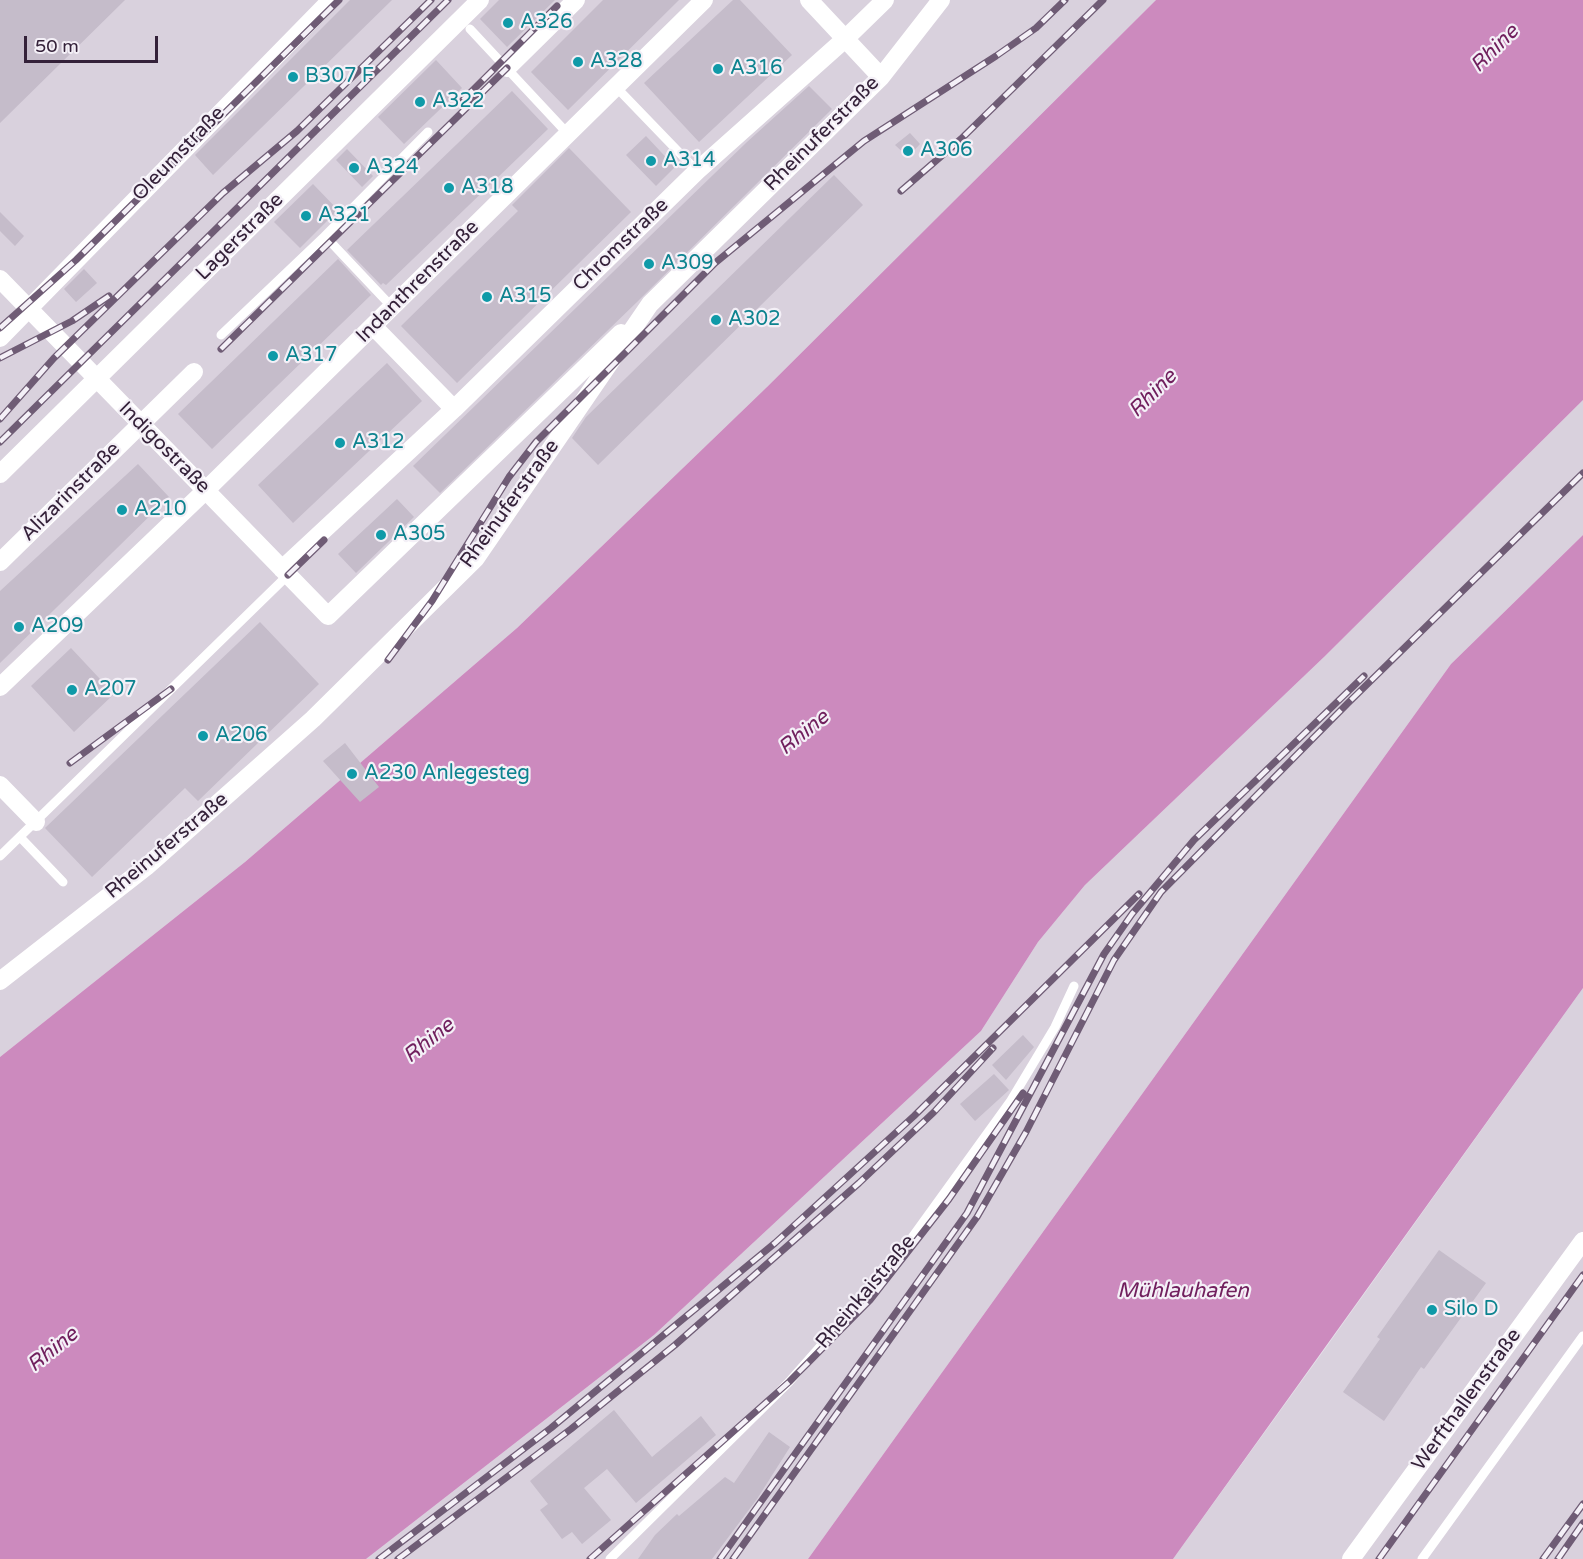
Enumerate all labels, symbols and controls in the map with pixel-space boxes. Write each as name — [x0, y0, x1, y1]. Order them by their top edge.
place label: A326 — [520, 11, 573, 35]
marker: A326 — [501, 16, 515, 30]
water label: Rhine — [1466, 20, 1524, 78]
scale bar — [27, 24, 160, 62]
text: 50 m — [35, 35, 79, 57]
place label: A328 — [590, 50, 643, 74]
marker: A328 — [571, 55, 585, 69]
place label: A316 — [730, 57, 783, 81]
marker: A316 — [711, 62, 725, 76]
place label: B307 F — [305, 65, 374, 89]
marker: B307 F — [286, 70, 300, 84]
street label: Rheinuferstraße — [760, 72, 884, 196]
place label: A322 — [432, 90, 485, 114]
marker: A322 — [413, 95, 427, 109]
street label: Oleumstraße — [128, 102, 230, 206]
place label: A306 — [920, 139, 973, 163]
marker: A306 — [901, 144, 915, 158]
place label: A314 — [663, 149, 716, 173]
marker: A314 — [644, 154, 658, 168]
place label: A324 — [366, 156, 419, 180]
marker: A324 — [347, 161, 361, 175]
place label: A318 — [461, 176, 514, 200]
marker: A318 — [442, 181, 456, 195]
street label: Lagerstraße — [191, 188, 289, 286]
street label: Chromstraße — [568, 193, 674, 297]
place label: A321 — [318, 204, 371, 228]
marker: A321 — [299, 209, 313, 223]
street label: Indanthrenstraße — [352, 216, 484, 348]
place label: A309 — [661, 252, 714, 276]
marker: A309 — [642, 257, 656, 271]
place label: A315 — [499, 285, 552, 309]
marker: A315 — [480, 290, 494, 304]
place label: A302 — [728, 308, 781, 332]
marker: A302 — [709, 313, 723, 327]
place label: A317 — [285, 344, 338, 368]
marker: A317 — [266, 349, 280, 363]
water label: Rhine — [1124, 365, 1182, 423]
street label: Indigostraße — [113, 397, 215, 499]
place label: A312 — [352, 431, 405, 455]
street label: Rheinuferstraße — [455, 435, 565, 573]
marker: A312 — [333, 436, 347, 450]
street label: Alizarinstraße — [16, 437, 126, 547]
place label: A210 — [134, 498, 187, 522]
marker: A210 — [115, 503, 129, 517]
place label: A305 — [393, 523, 446, 547]
marker: A305 — [374, 528, 388, 542]
place label: A209 — [31, 615, 84, 639]
marker: A209 — [12, 620, 26, 634]
place label: A207 — [84, 678, 137, 702]
marker: A207 — [65, 683, 79, 697]
water label: Rhine — [774, 705, 834, 761]
place label: A206 — [215, 724, 268, 748]
marker: A206 — [196, 729, 210, 743]
place label: A230 Anlegesteg — [364, 762, 530, 786]
marker: A230 Anlegesteg — [345, 767, 359, 781]
street label: Rheinuferstraße — [101, 788, 233, 904]
water label: Rhine — [399, 1013, 459, 1069]
street label: Rheinkaistraße — [811, 1230, 921, 1354]
water label: Mühlauhafen — [1117, 1278, 1249, 1304]
place label: Silo D — [1444, 1298, 1498, 1322]
marker: Silo D — [1425, 1303, 1439, 1317]
water label: Rhine — [23, 1322, 83, 1378]
street label: Werfthallenstraße — [1407, 1324, 1527, 1476]

